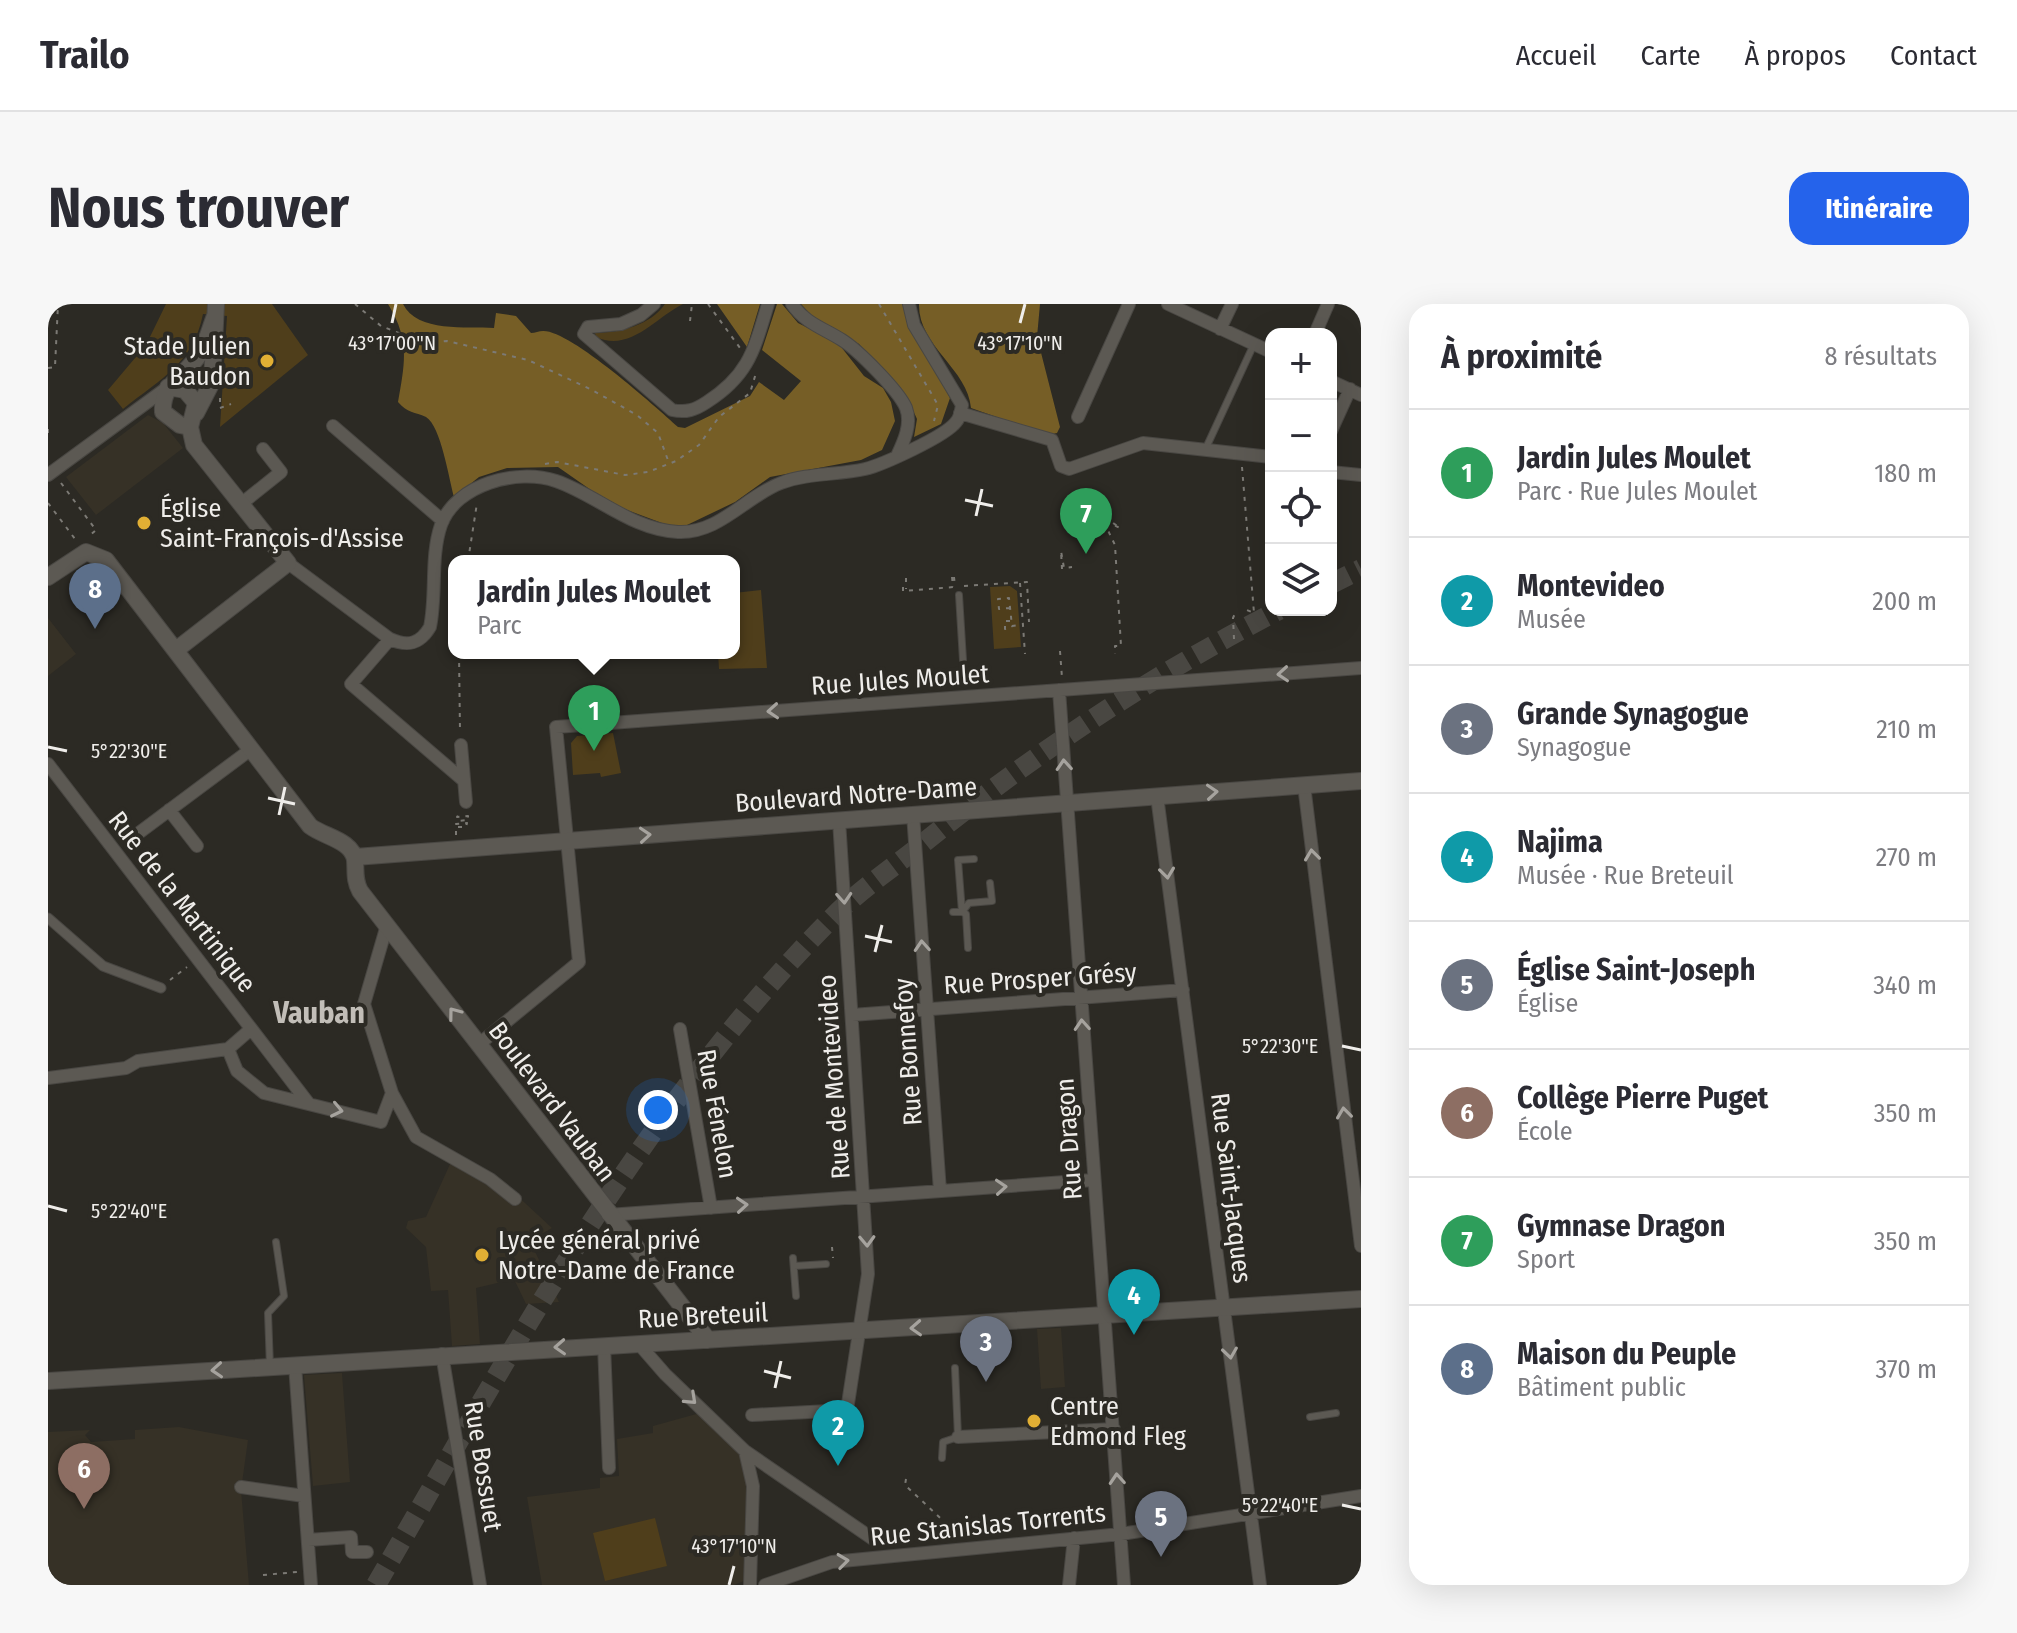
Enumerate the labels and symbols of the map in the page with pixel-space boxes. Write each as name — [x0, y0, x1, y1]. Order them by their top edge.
place label: Stade Julien Baudon — [123, 331, 251, 392]
text: 43°17'00"N — [348, 331, 436, 355]
text: 43°17'10"N — [977, 331, 1063, 355]
marker: Stade Julien Baudon — [258, 352, 276, 370]
pin: 7 — [1060, 488, 1112, 554]
place label: Église Saint-François-d'Assise — [160, 493, 404, 554]
marker: Église Saint-François-d'Assise — [135, 514, 153, 532]
pin: 8 — [69, 563, 121, 629]
street label: Rue Jules Moulet — [810, 658, 990, 702]
one-way arrow — [1276, 665, 1289, 682]
pin: 1 — [568, 685, 620, 751]
one-way arrow — [766, 702, 779, 719]
text: 5°22'30"E — [91, 739, 167, 763]
one-way arrow — [1056, 758, 1073, 771]
street label: Boulevard Notre-Dame — [734, 771, 978, 819]
one-way arrow — [1206, 784, 1219, 801]
street label: Rue de la Martinique — [102, 805, 262, 999]
one-way arrow — [639, 827, 652, 844]
one-way arrow — [1304, 848, 1321, 861]
one-way arrow — [1159, 867, 1176, 880]
one-way arrow — [835, 892, 852, 905]
one-way arrow — [914, 939, 931, 952]
street label: Rue Prosper Grésy — [943, 957, 1138, 1001]
street label: Rue de Montevideo — [811, 974, 857, 1180]
street label: Rue Bonnefoy — [887, 977, 929, 1127]
district label: Vauban — [272, 995, 365, 1031]
one-way arrow — [450, 1007, 464, 1022]
street label: Boulevard Vauban — [482, 1016, 622, 1188]
one-way arrow — [1074, 1018, 1091, 1031]
text: 5°22'30"E — [1242, 1034, 1318, 1058]
street label: Rue Fénelon — [690, 1047, 744, 1181]
street label: Rue Dragon — [1049, 1077, 1089, 1201]
your location — [638, 1090, 678, 1130]
street label: Rue Saint-Jacques — [1204, 1091, 1258, 1285]
one-way arrow — [330, 1101, 344, 1118]
one-way arrow — [1336, 1106, 1353, 1119]
one-way arrow — [995, 1179, 1008, 1196]
one-way arrow — [736, 1197, 749, 1214]
text: 5°22'40"E — [91, 1199, 167, 1223]
place label: Lycée général privé Notre-Dame de France — [498, 1225, 735, 1286]
one-way arrow — [858, 1235, 875, 1248]
marker: Lycée général privé Notre-Dame de France — [473, 1246, 491, 1264]
pin: 4 — [1108, 1269, 1160, 1335]
street label: Rue Breteuil — [637, 1297, 769, 1335]
pin: 3 — [960, 1316, 1012, 1382]
one-way arrow — [909, 1319, 922, 1336]
one-way arrow — [553, 1338, 566, 1355]
one-way arrow — [1221, 1346, 1238, 1360]
one-way arrow — [210, 1361, 223, 1378]
one-way arrow — [682, 1390, 697, 1404]
place label: Centre Edmond Fleg — [1050, 1391, 1187, 1452]
street label: Rue Bossuet — [457, 1399, 509, 1534]
pin: 2 — [812, 1400, 864, 1466]
marker: Centre Edmond Fleg — [1025, 1412, 1043, 1430]
pin: 6 — [58, 1443, 110, 1509]
one-way arrow — [1109, 1472, 1126, 1485]
pin: 5 — [1135, 1491, 1187, 1557]
text: 5°22'40"E — [1242, 1493, 1318, 1517]
street label: Rue Stanislas Torrents — [869, 1497, 1107, 1553]
text: 43°17'10"N — [691, 1534, 777, 1558]
one-way arrow — [836, 1553, 849, 1570]

